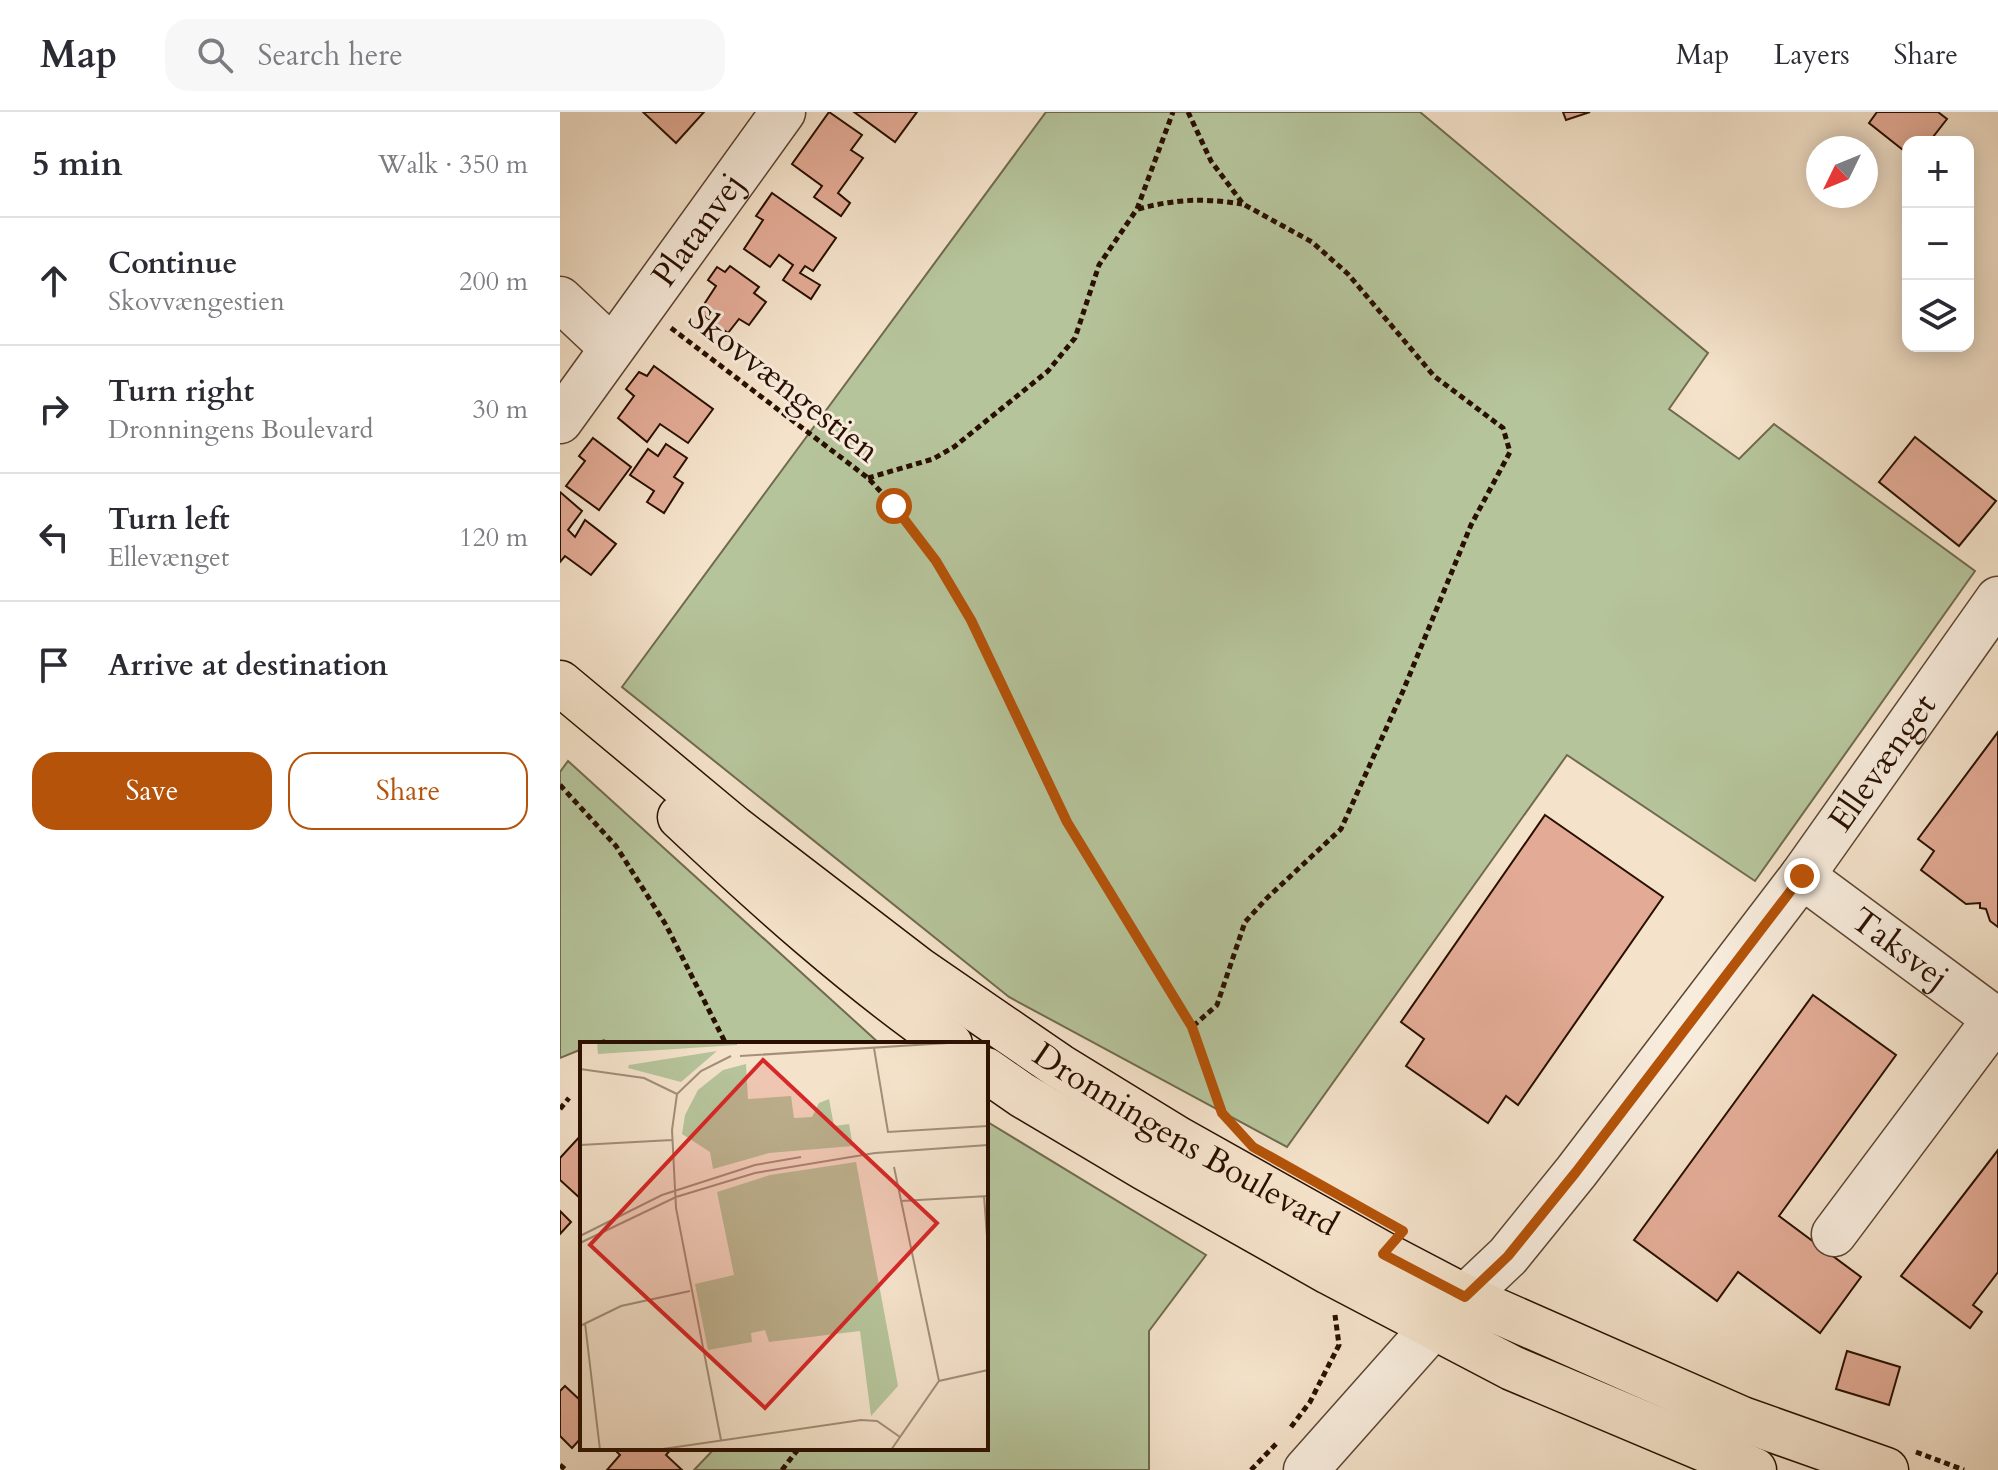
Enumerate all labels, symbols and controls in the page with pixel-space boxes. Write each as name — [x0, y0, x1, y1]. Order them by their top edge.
search box — [165, 19, 725, 91]
text: Map — [40, 29, 117, 81]
icon: search — [193, 33, 237, 77]
text: Search here — [257, 35, 403, 76]
text: Map — [1676, 36, 1729, 74]
text: Layers — [1773, 36, 1850, 74]
text: Share — [1894, 36, 1958, 74]
north arrow — [1806, 136, 1878, 208]
map controls — [1902, 136, 1974, 352]
button: + — [1902, 136, 1974, 208]
text: 5 min — [32, 141, 123, 187]
text: Walk · 350 m — [378, 147, 528, 182]
street label: Platanvej — [641, 163, 755, 296]
button: − — [1902, 208, 1974, 280]
text: Continue — [108, 243, 237, 284]
icon: ahead — [32, 259, 76, 303]
text: 200 m — [459, 264, 528, 299]
button: layers — [1902, 280, 1974, 352]
text: Skovvængestien — [108, 284, 285, 319]
street label: Skovvængestien — [679, 295, 889, 473]
text: Turn right — [108, 371, 254, 412]
icon: right — [32, 387, 76, 431]
text: 30 m — [472, 392, 528, 427]
text: Dronningens Boulevard — [108, 412, 373, 447]
route start — [876, 488, 912, 524]
text: Turn left — [108, 499, 230, 540]
icon: left — [32, 515, 76, 559]
text: 120 m — [459, 520, 528, 555]
text: Ellevænget — [108, 540, 229, 575]
icon: arrive — [32, 643, 76, 687]
text: Arrive at destination — [108, 645, 388, 686]
street label: Ellevænget — [1818, 684, 1947, 840]
button: Save — [32, 752, 272, 830]
button: Share — [288, 752, 528, 830]
route end — [1784, 858, 1820, 894]
street label: Taksvej — [1842, 897, 1959, 1000]
street label: Dronningens Boulevard — [1024, 1032, 1347, 1247]
inset map — [580, 1042, 988, 1450]

